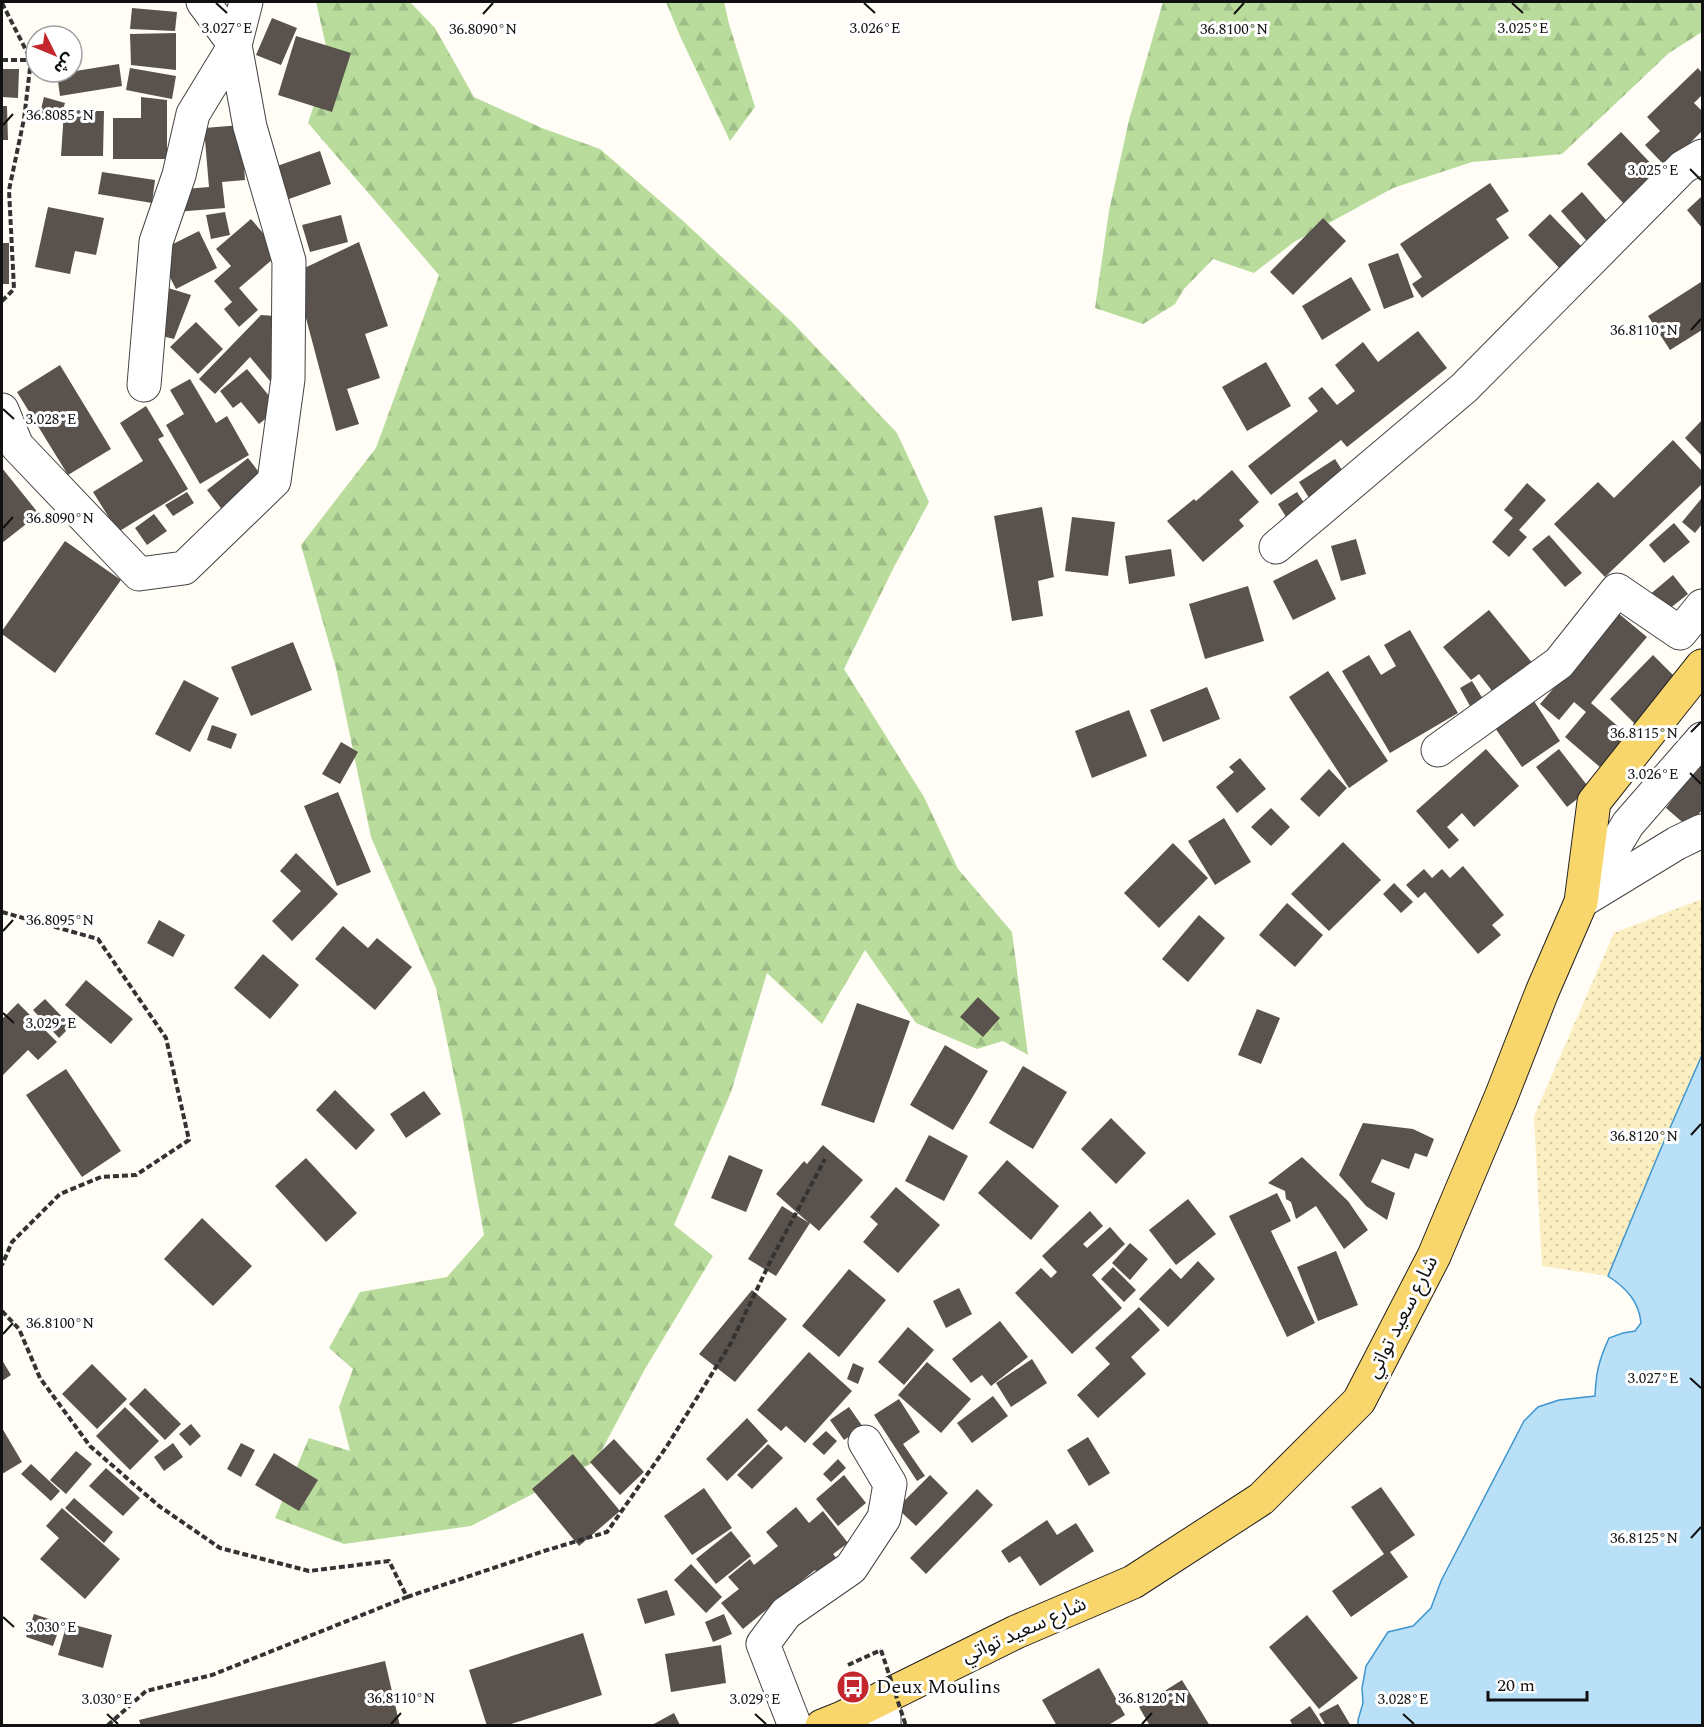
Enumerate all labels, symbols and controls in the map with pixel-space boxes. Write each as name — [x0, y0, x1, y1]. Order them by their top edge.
text: 3.027°E — [201, 17, 253, 40]
text: 3.026°E — [849, 17, 901, 40]
text: 3.025°E — [1497, 17, 1549, 40]
text: 36.8090°N — [449, 18, 517, 41]
text: 36.8100°N — [1200, 18, 1268, 41]
north arrow — [24, 24, 84, 84]
text: ش — [48, 47, 80, 80]
text: 36.8085°N — [26, 104, 94, 127]
text: 3.025°E — [1627, 159, 1679, 182]
text: 36.8110°N — [1610, 319, 1678, 342]
text: 3.028°E — [25, 408, 77, 431]
text: 36.8090°N — [26, 507, 94, 530]
text: 36.8115°N — [1610, 722, 1678, 745]
text: 3.026°E — [1627, 763, 1679, 786]
text: 36.8095°N — [26, 909, 94, 932]
text: 3.029°E — [25, 1012, 77, 1035]
text: 36.8120°N — [1610, 1125, 1678, 1148]
street label: شارع سعيد تواتي — [1358, 1250, 1446, 1384]
text: 36.8100°N — [26, 1312, 94, 1335]
text: 3.027°E — [1627, 1367, 1679, 1390]
text: 36.8125°N — [1610, 1527, 1678, 1550]
street label: شارع سعيد تواتي — [957, 1589, 1091, 1671]
text: 3.030°E — [25, 1616, 77, 1639]
scale bar — [1488, 1664, 1587, 1702]
bus stop icon: Deux Moulins — [835, 1669, 871, 1705]
place label: Deux Moulins — [876, 1672, 1001, 1702]
text: 20 m — [1497, 1672, 1535, 1699]
text: 36.8110°N — [367, 1687, 435, 1710]
text: 36.8120°N — [1118, 1687, 1186, 1710]
text: 3.030°E — [81, 1688, 133, 1711]
text: 3.029°E — [729, 1688, 781, 1711]
text: 3.028°E — [1377, 1688, 1429, 1711]

